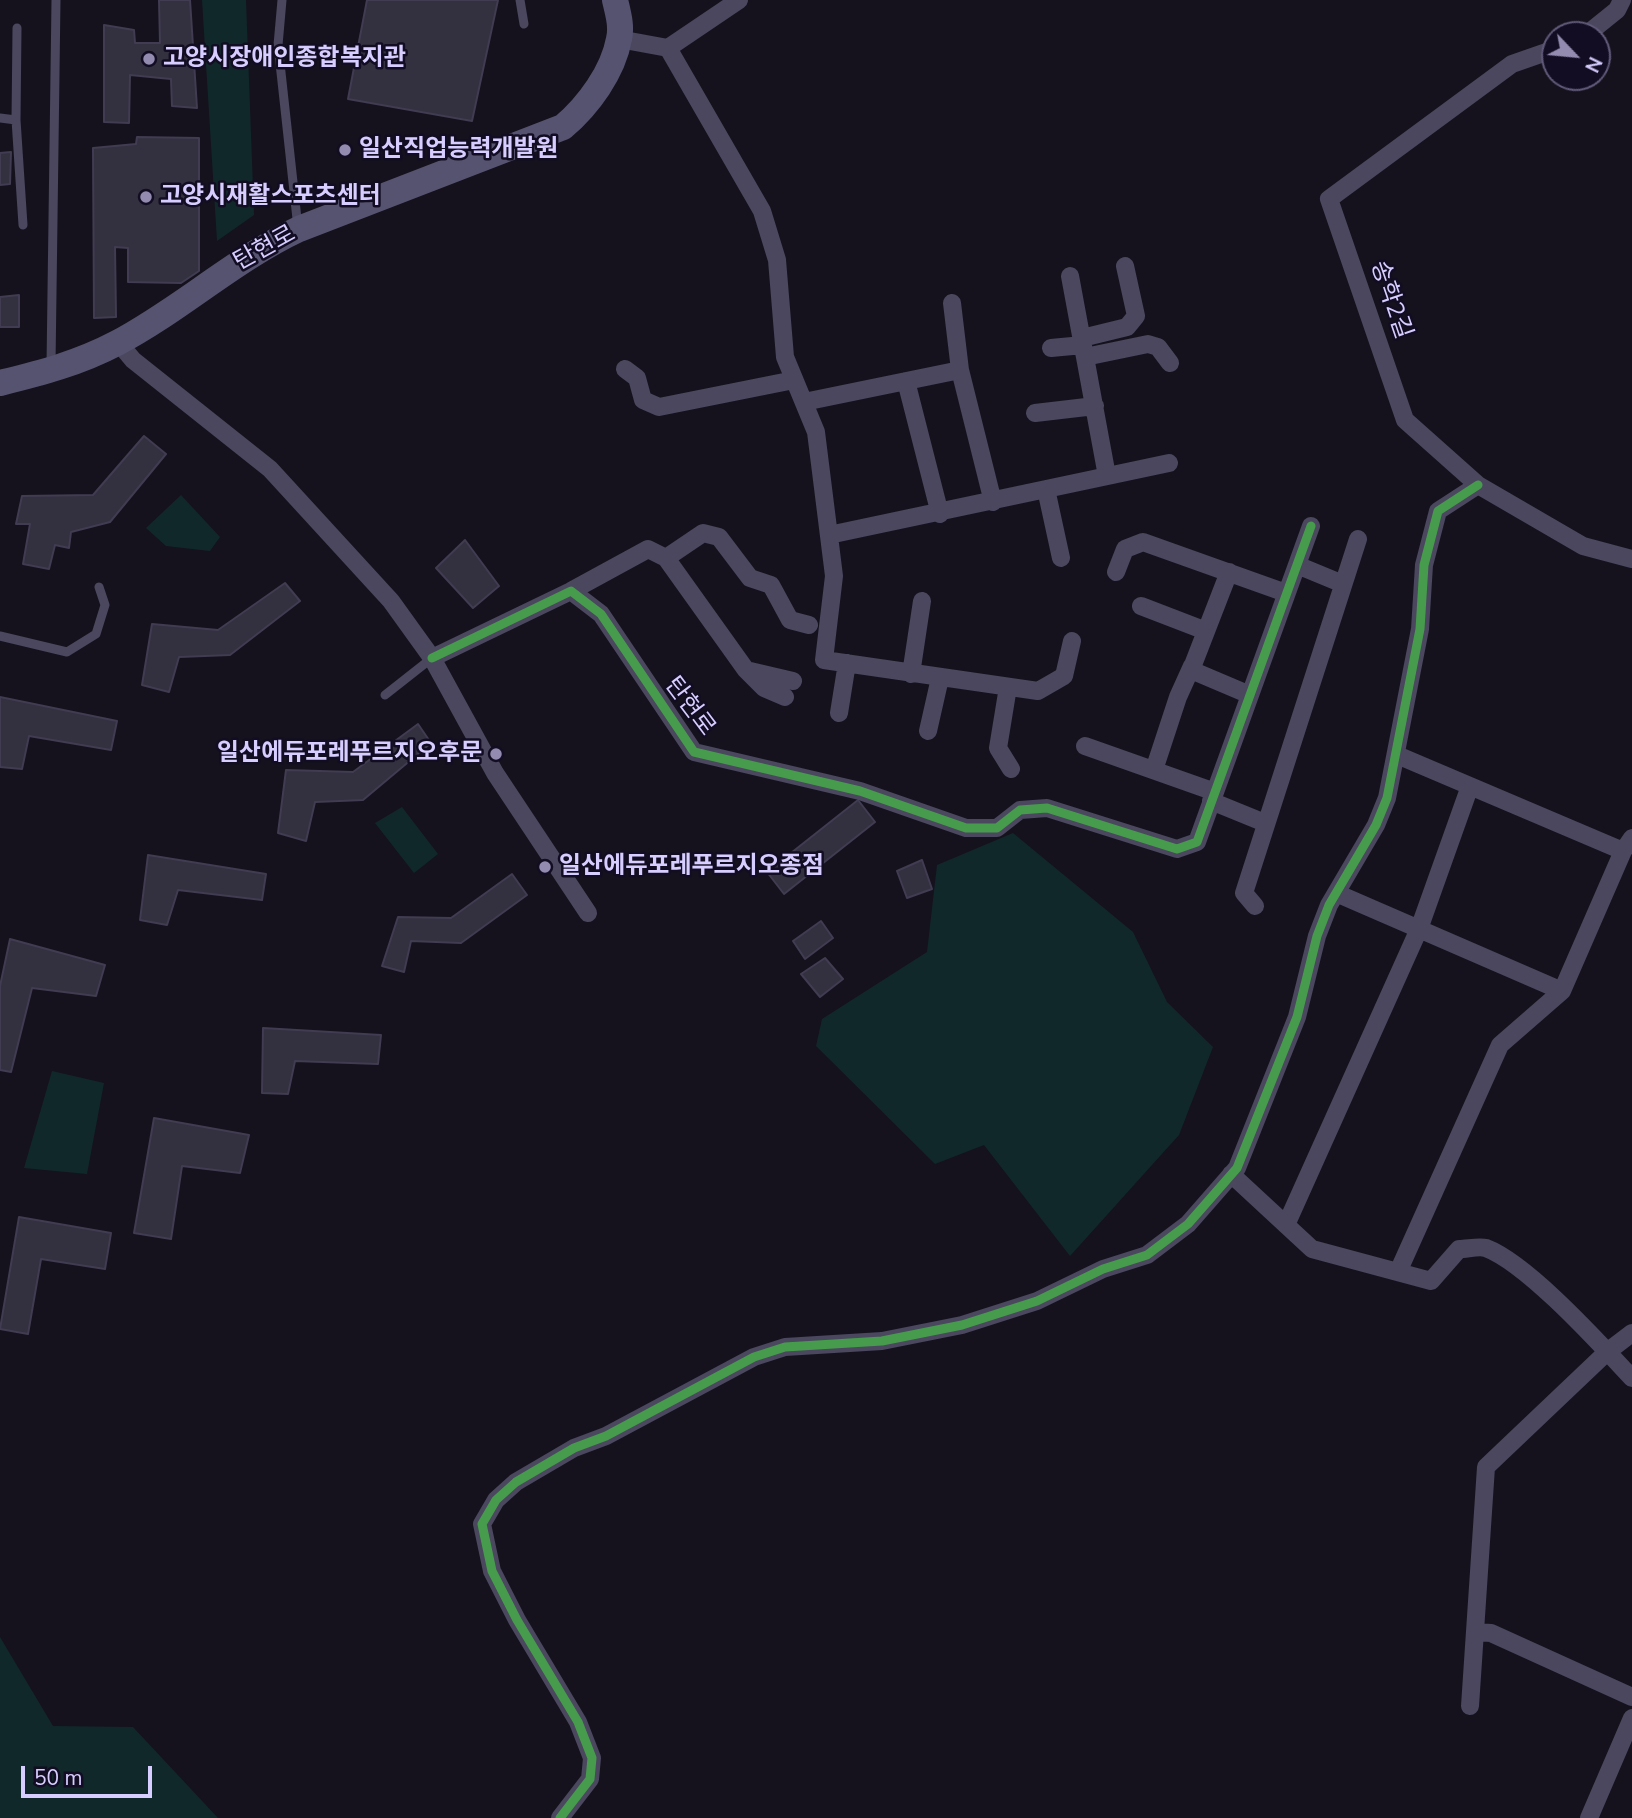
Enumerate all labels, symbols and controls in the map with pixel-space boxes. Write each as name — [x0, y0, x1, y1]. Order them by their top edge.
north arrow — [1541, 21, 1611, 91]
place label: 고양시장애인종합복지관 — [163, 45, 406, 73]
marker: 고양시장애인종합복지관 — [141, 51, 157, 67]
text: N — [1578, 52, 1608, 76]
place label: 일산직업능력개발원 — [359, 136, 558, 164]
marker: 일산직업능력개발원 — [337, 142, 353, 158]
place label: 고양시재활스포츠센터 — [160, 183, 381, 211]
marker: 고양시재활스포츠센터 — [138, 189, 154, 205]
street label: 탄현로 — [229, 220, 301, 278]
street label: 송학2길 — [1363, 257, 1417, 343]
street label: 탄현로 — [658, 672, 720, 742]
place label: 일산에듀포레푸르지오후문 — [217, 740, 482, 768]
marker: 일산에듀포레푸르지오후문 — [488, 746, 504, 762]
place label: 일산에듀포레푸르지오종점 — [559, 853, 824, 881]
marker: 일산에듀포레푸르지오종점 — [537, 859, 553, 875]
scale bar — [24, 1752, 156, 1796]
text: 50 m — [34, 1764, 83, 1792]

